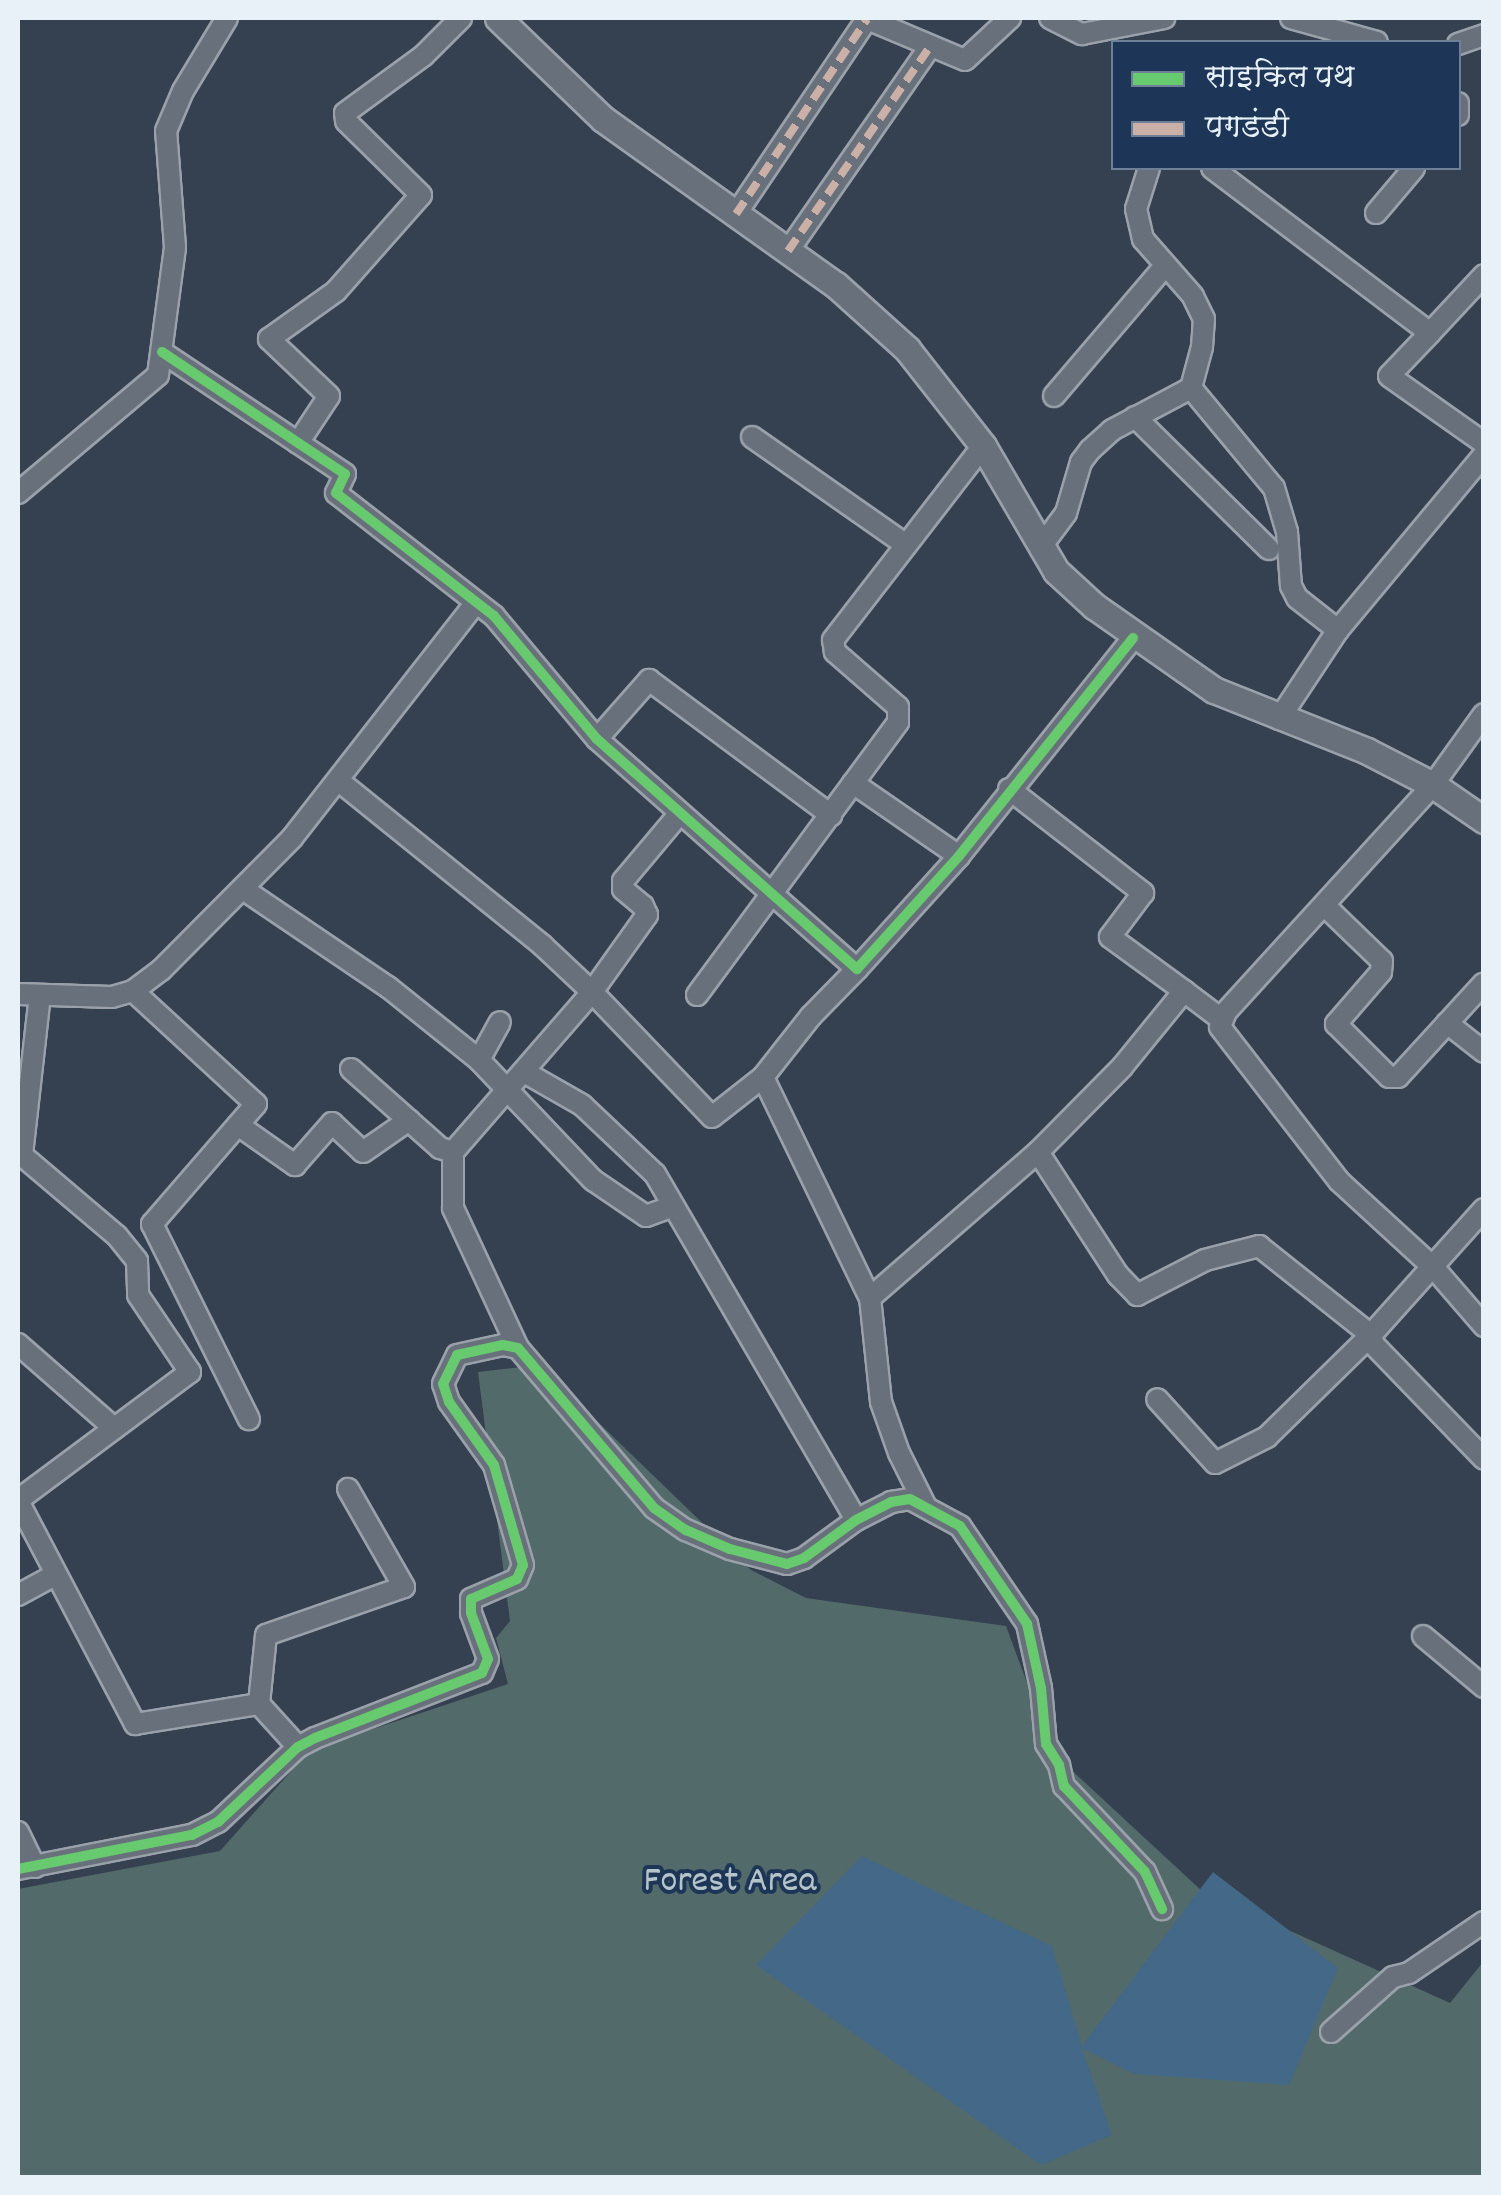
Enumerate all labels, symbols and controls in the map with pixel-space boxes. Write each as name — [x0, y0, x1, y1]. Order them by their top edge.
legend — [1111, 40, 1461, 170]
text: साइकिल पथ — [1205, 58, 1354, 101]
text: पगडंडी — [1205, 108, 1289, 151]
park label: Forest Area — [644, 1860, 816, 1906]

